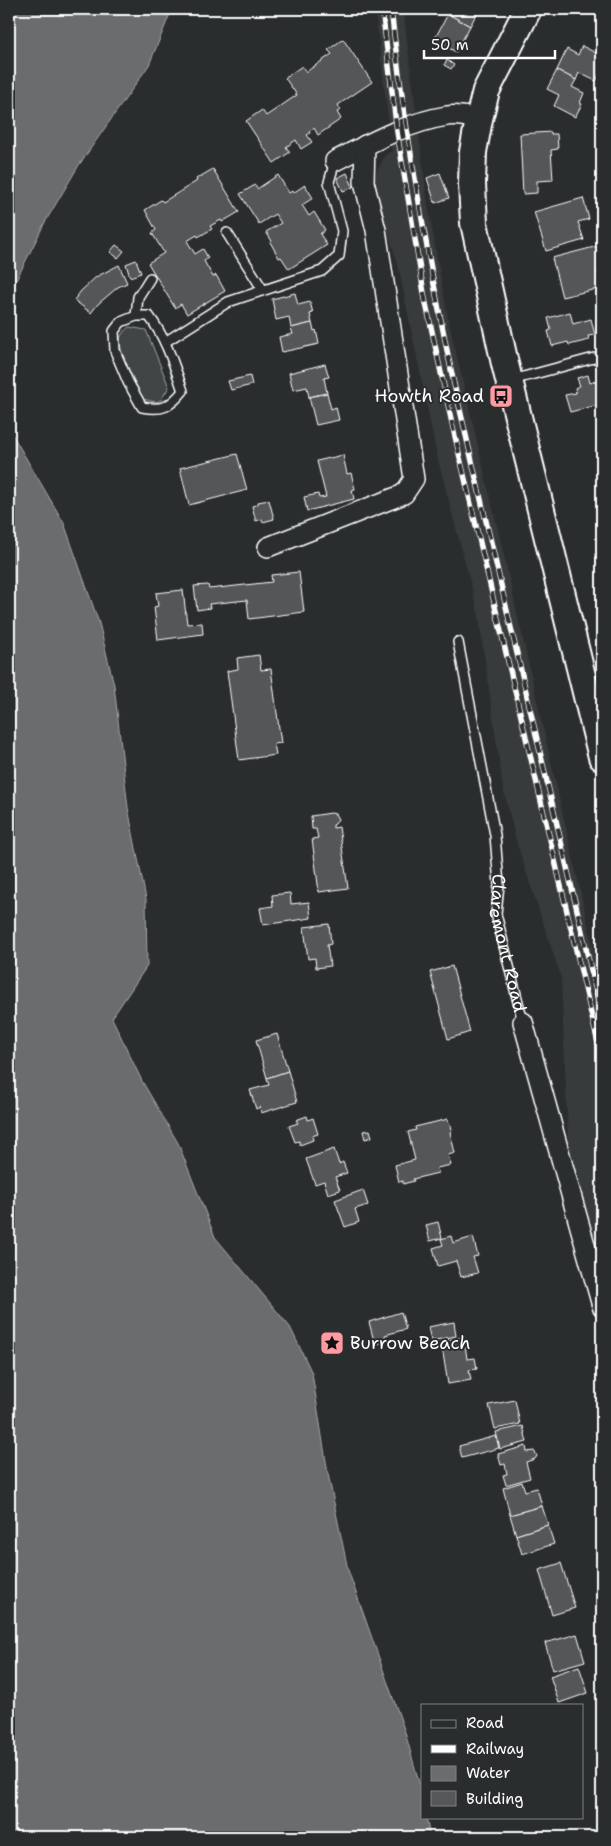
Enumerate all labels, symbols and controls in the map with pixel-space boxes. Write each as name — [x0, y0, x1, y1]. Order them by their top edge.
scale bar — [424, 28, 555, 60]
text: 50 m — [431, 35, 469, 55]
bus stop icon: Howth Road — [488, 383, 514, 409]
place label: Howth Road — [374, 384, 484, 408]
street label: Claremont Road — [484, 873, 532, 1015]
place icon: Burrow Beach — [319, 1330, 345, 1356]
place label: Burrow Beach — [350, 1331, 470, 1355]
legend — [421, 1704, 584, 1818]
text: Road — [466, 1713, 504, 1733]
text: Railway — [466, 1739, 524, 1759]
text: Water — [466, 1763, 510, 1783]
text: Building — [466, 1789, 523, 1809]

